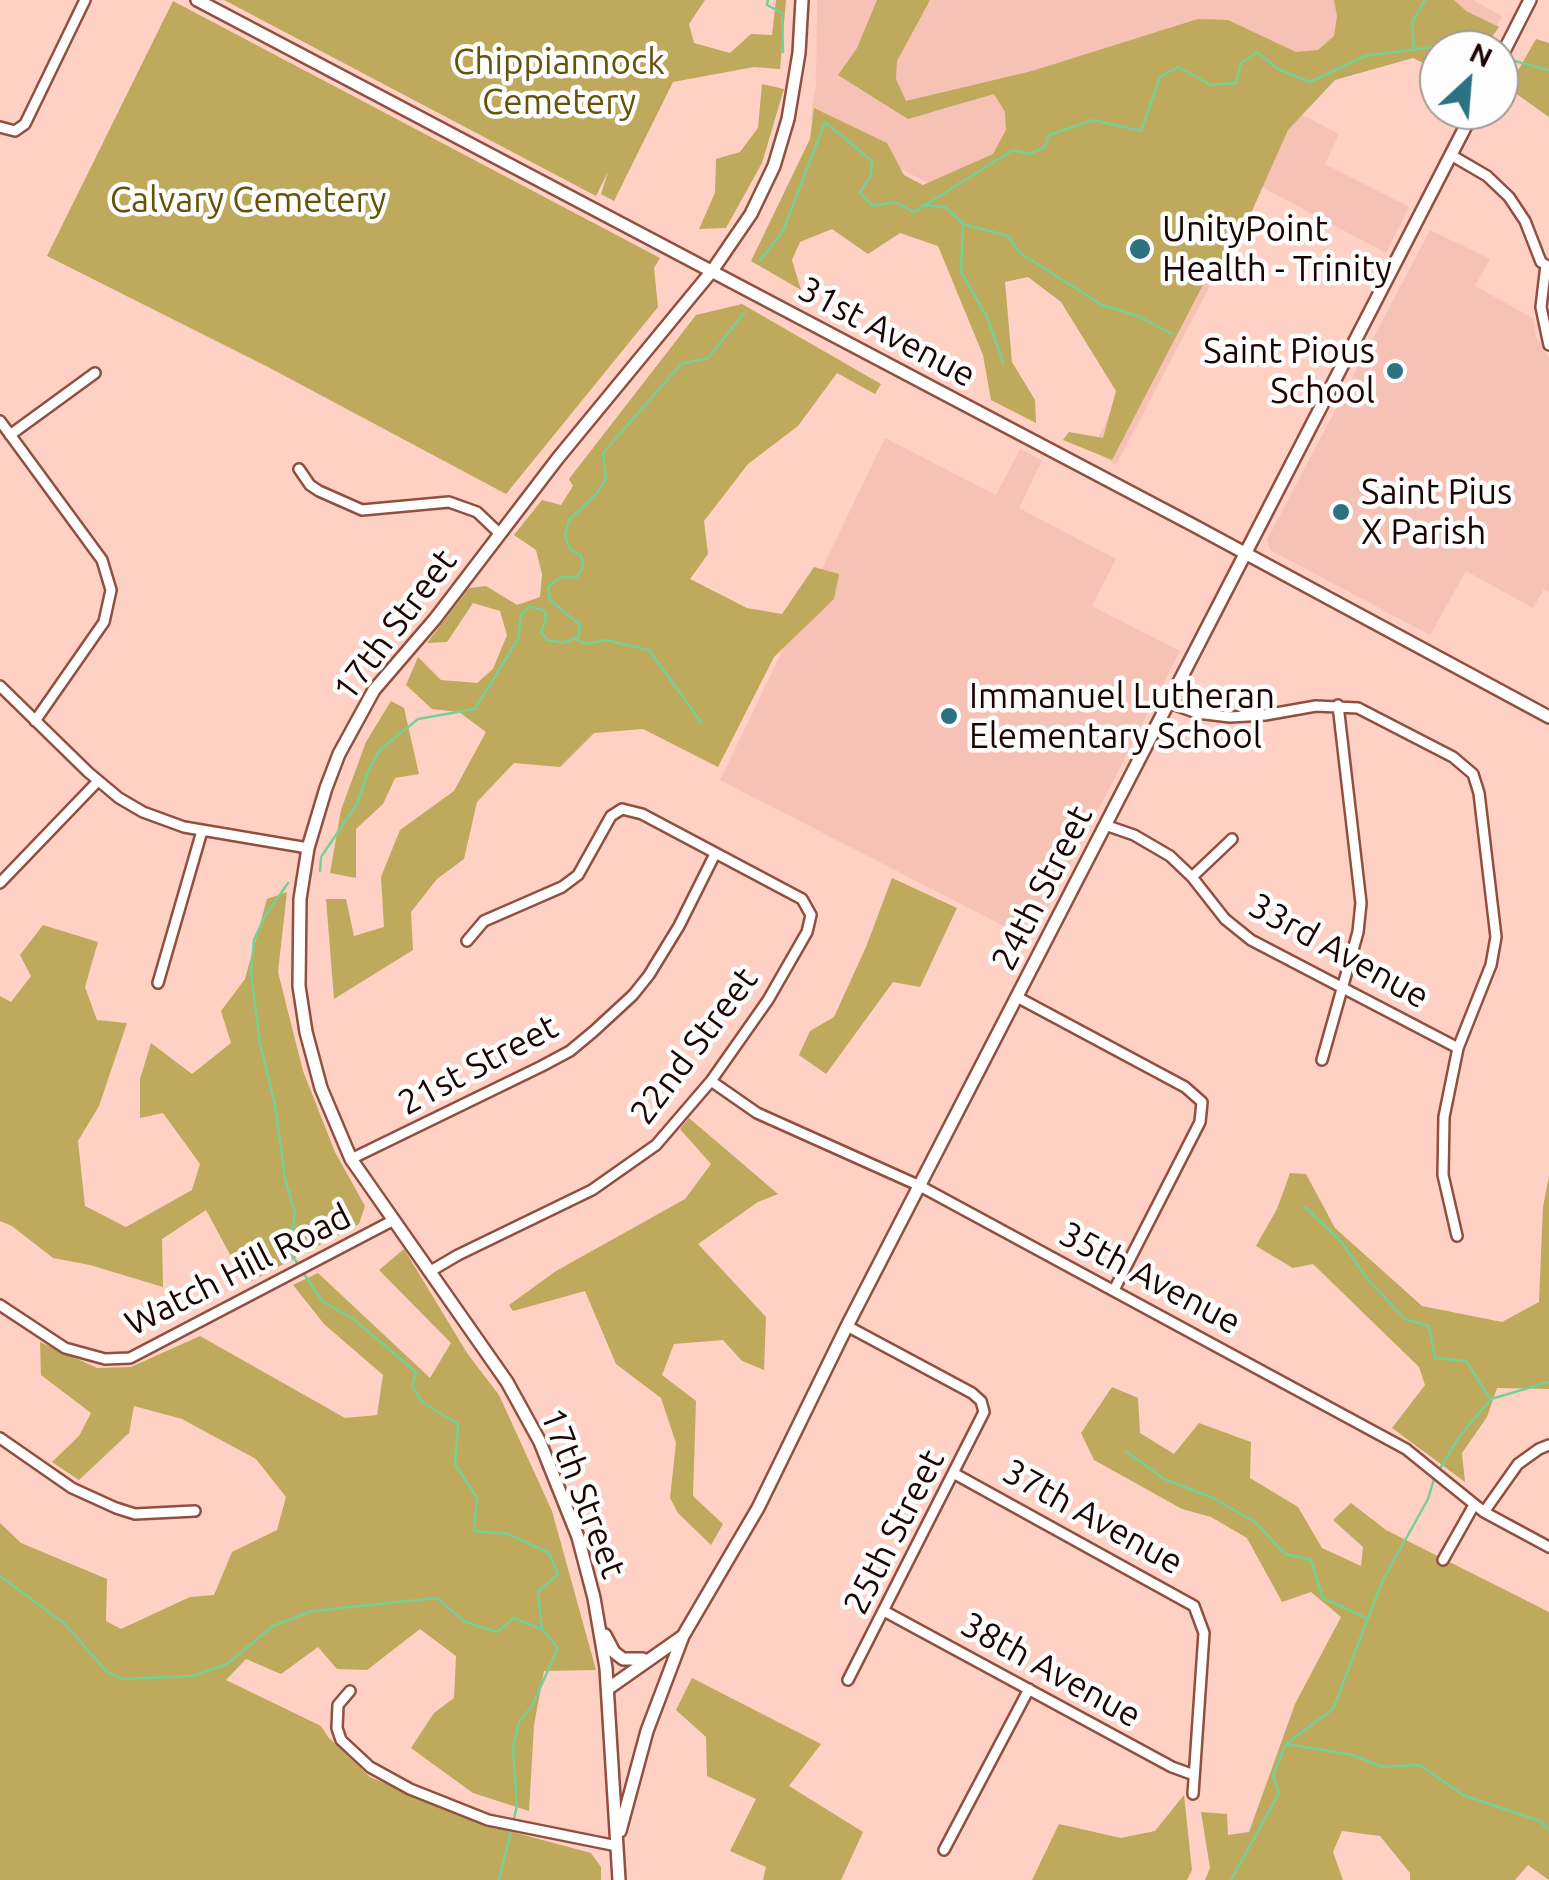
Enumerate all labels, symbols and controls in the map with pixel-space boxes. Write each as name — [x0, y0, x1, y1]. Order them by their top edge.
north arrow — [1419, 30, 1519, 130]
text: N — [1465, 36, 1498, 73]
park label: Chippiannock Cemetery — [453, 41, 665, 123]
park label: Calvary Cemetery — [110, 179, 386, 221]
place label: UnityPoint Health - Trinity — [1162, 208, 1392, 290]
marker: UnityPoint Health - Trinity — [1127, 236, 1153, 262]
street label: 31st Avenue — [791, 268, 983, 396]
place label: Saint Pious School — [1203, 330, 1375, 412]
marker: Saint Pious School — [1384, 360, 1406, 382]
place label: Saint Pius X Parish — [1361, 471, 1512, 553]
marker: Saint Pius X Parish — [1330, 501, 1352, 523]
street label: 17th Street — [324, 541, 466, 709]
place label: Immanuel Lutheran Elementary School — [969, 675, 1275, 757]
marker: Immanuel Lutheran Elementary School — [938, 705, 960, 727]
street label: 24th Street — [983, 799, 1101, 977]
street label: 33rd Avenue — [1242, 884, 1436, 1018]
street label: 22nd Street — [621, 959, 767, 1133]
street label: 21st Street — [391, 1006, 565, 1124]
street label: Watch Hill Road — [118, 1195, 358, 1345]
street label: 35th Avenue — [1052, 1213, 1248, 1343]
street label: 17th Street — [531, 1402, 635, 1584]
street label: 25th Street — [835, 1443, 953, 1621]
street label: 37th Avenue — [996, 1450, 1190, 1584]
street label: 38th Avenue — [954, 1603, 1148, 1737]

